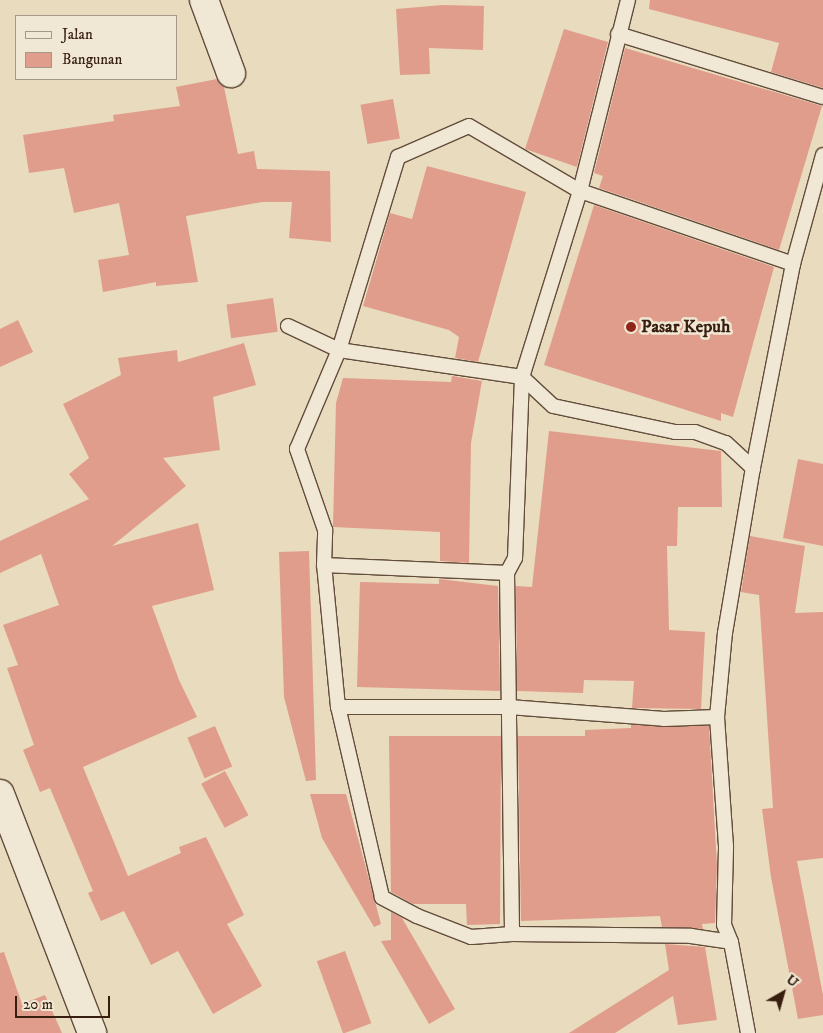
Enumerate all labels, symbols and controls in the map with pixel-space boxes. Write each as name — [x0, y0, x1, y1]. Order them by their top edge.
legend — [15, 15, 178, 80]
text: Jalan — [62, 25, 93, 44]
text: Bangunan — [62, 50, 122, 69]
place label: Pasar Kepuh — [641, 316, 730, 338]
marker: Pasar Kepuh — [625, 321, 637, 333]
north arrow — [758, 968, 808, 1018]
text: U — [782, 971, 802, 992]
scale bar — [18, 986, 112, 1018]
text: 20 m — [23, 995, 53, 1014]

